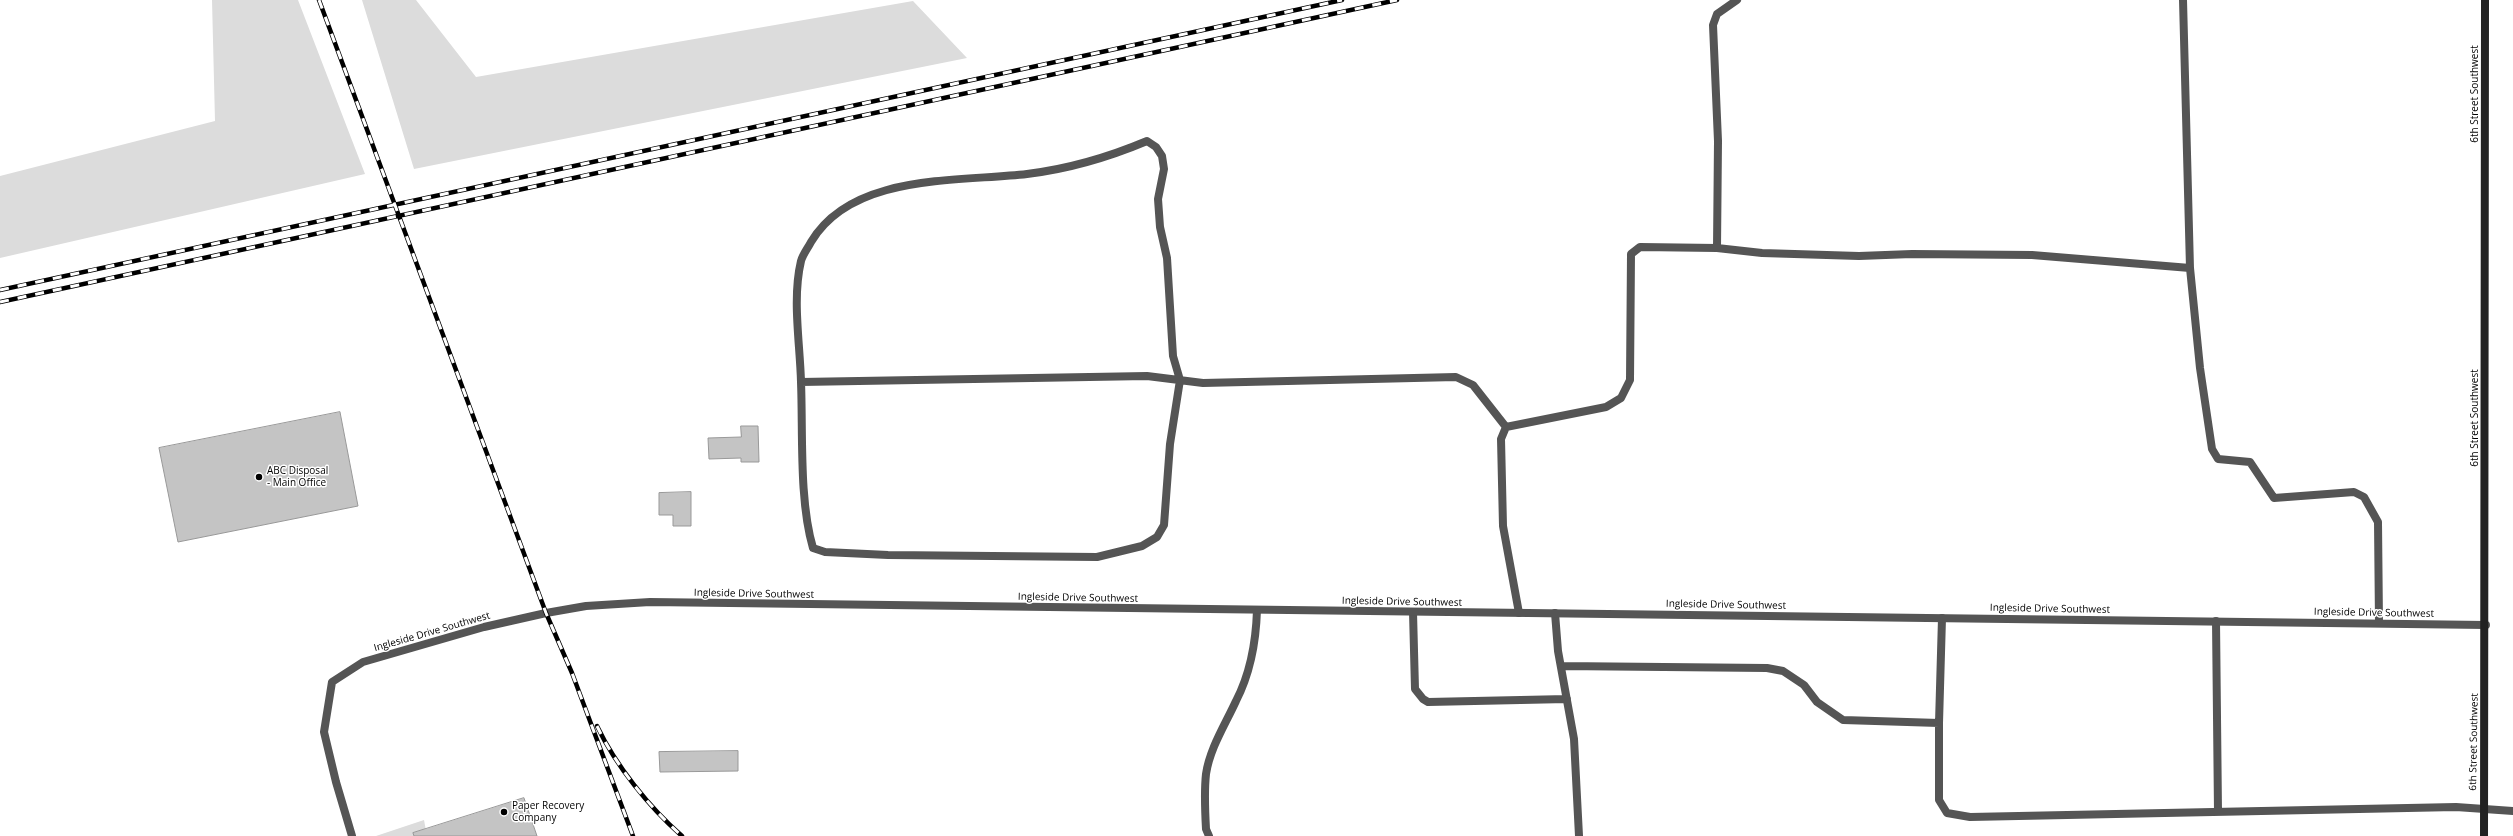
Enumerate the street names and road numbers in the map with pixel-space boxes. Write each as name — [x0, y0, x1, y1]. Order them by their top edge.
street label: 6th Street Southwest — [2469, 45, 2481, 143]
street label: 6th Street Southwest — [2469, 369, 2481, 467]
street label: Ingleside Drive Southwest — [694, 587, 814, 601]
street label: Ingleside Drive Southwest — [1018, 591, 1138, 605]
street label: Ingleside Drive Southwest — [1342, 595, 1462, 609]
street label: Ingleside Drive Southwest — [1666, 598, 1786, 612]
street label: Ingleside Drive Southwest — [1990, 602, 2110, 616]
street label: Ingleside Drive Southwest — [2314, 606, 2434, 620]
street label: Ingleside Drive Southwest — [373, 610, 491, 654]
street label: 6th Street Southwest — [2467, 693, 2481, 791]

